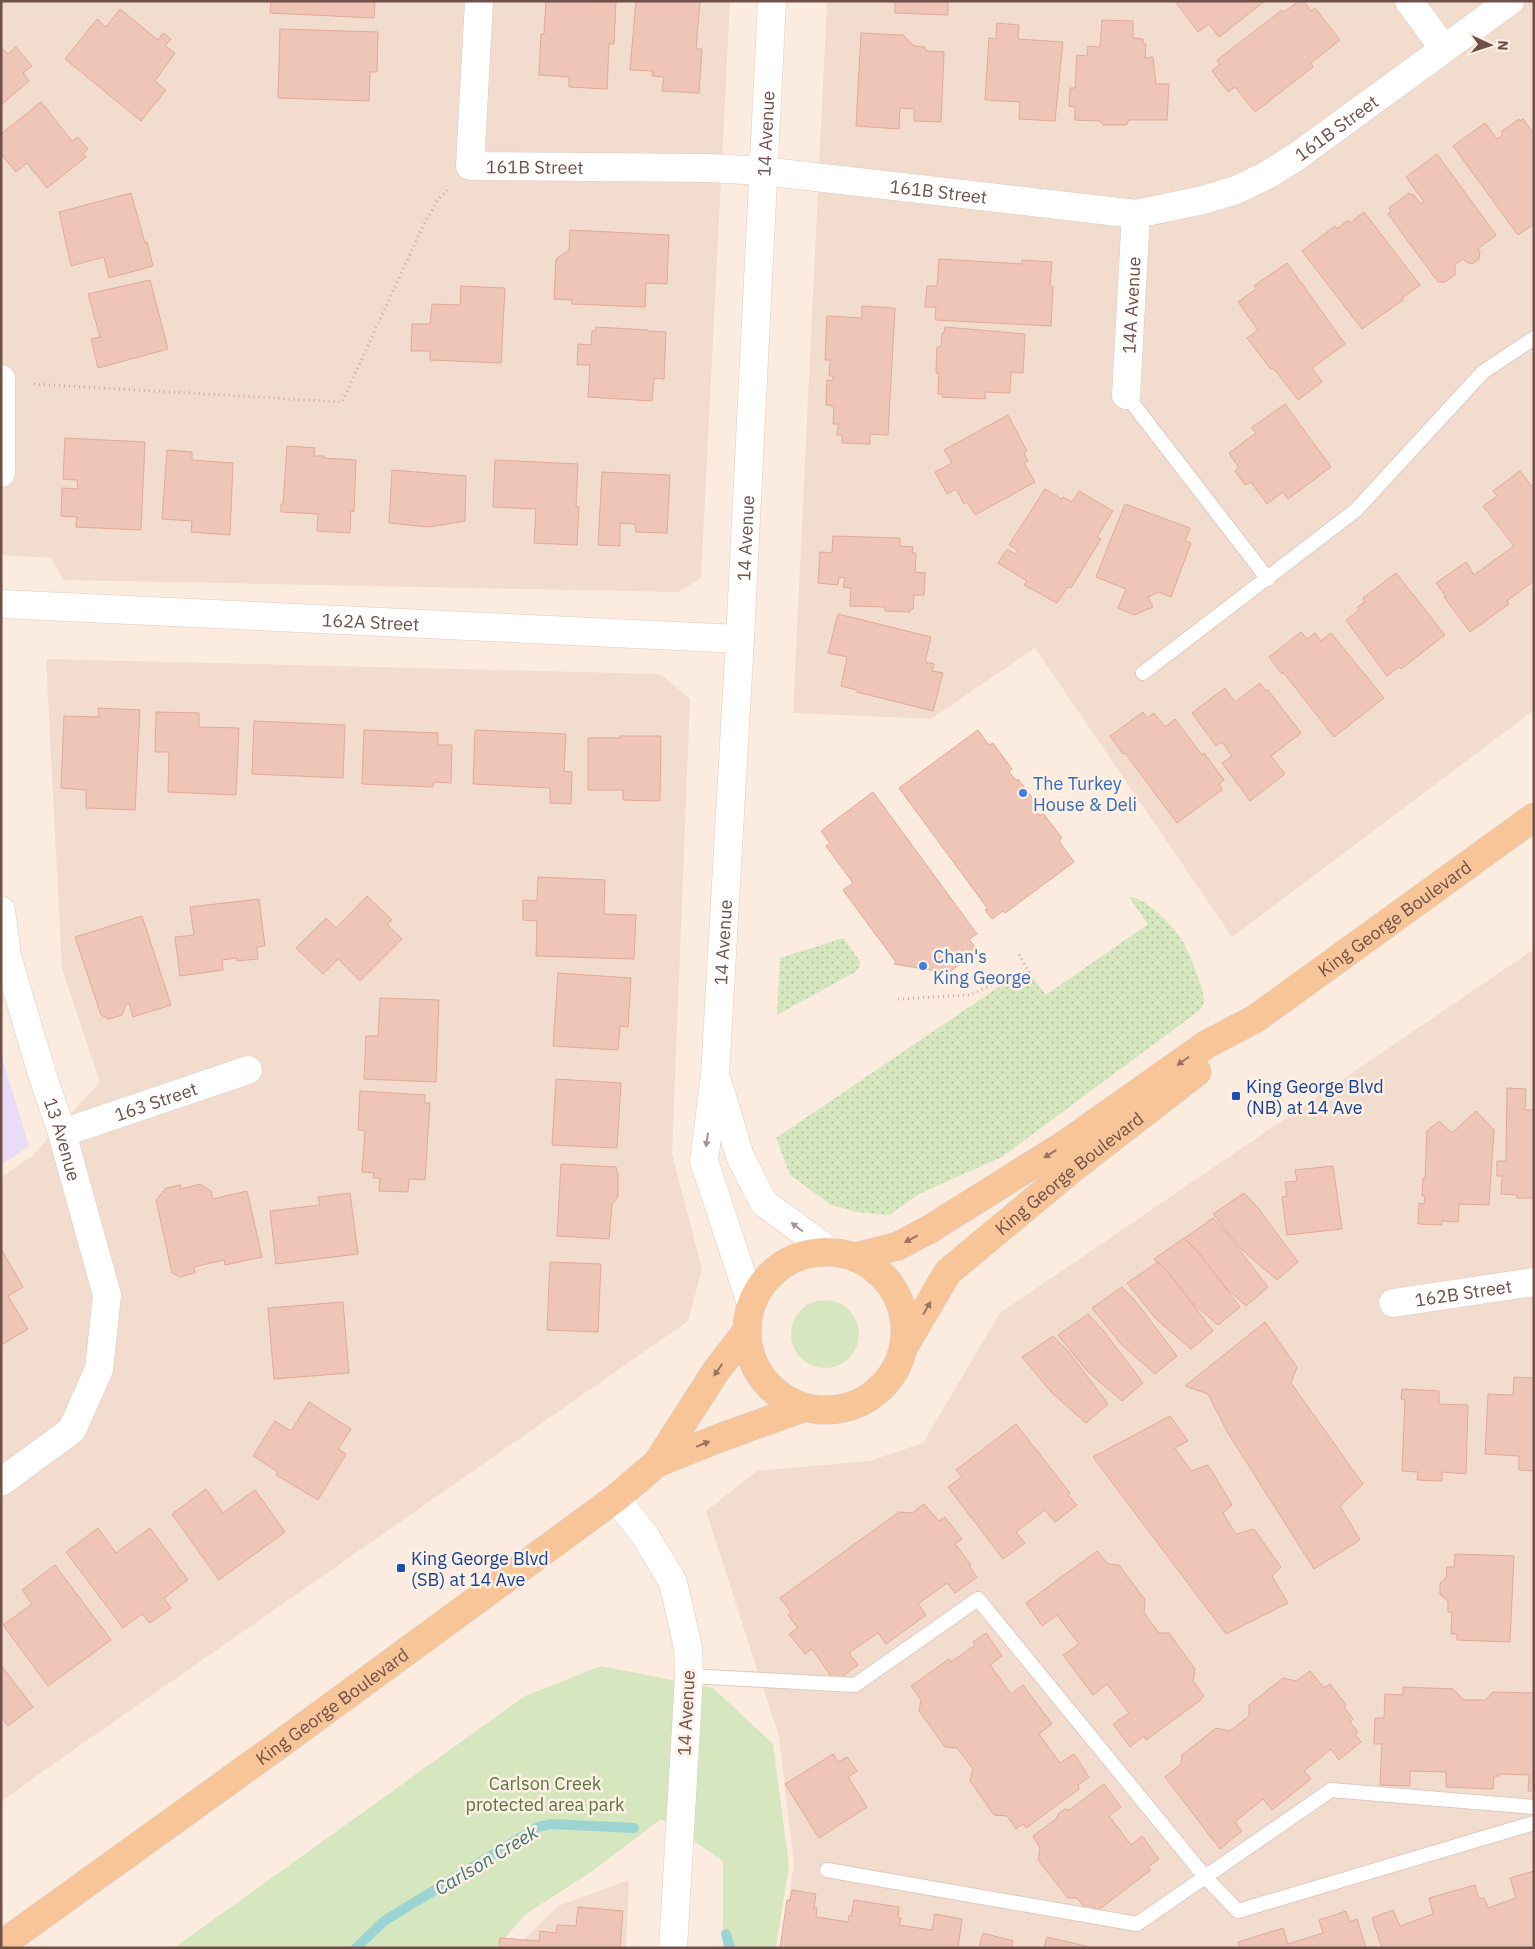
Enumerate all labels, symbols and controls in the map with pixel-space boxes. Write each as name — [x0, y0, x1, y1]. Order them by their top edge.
north arrow — [1465, 20, 1515, 70]
text: N — [1494, 40, 1512, 51]
street label: 14 Avenue — [752, 90, 779, 177]
street label: 161B Street — [1290, 90, 1382, 166]
street label: 161B Street — [486, 155, 584, 178]
street label: 161B Street — [889, 174, 988, 208]
street label: 14A Avenue — [1117, 256, 1145, 354]
street label: 14 Avenue — [731, 494, 759, 582]
street label: 162A Street — [321, 608, 420, 635]
place label: The Turkey House & Deli — [1033, 772, 1137, 816]
marker: The Turkey House & Deli — [1017, 787, 1029, 799]
street label: King George Boulevard — [1313, 855, 1476, 981]
street label: 14 Avenue — [709, 899, 737, 986]
place label: Chan's King George — [933, 945, 1031, 989]
marker: Chan's King George — [917, 960, 929, 972]
one-way arrow — [1176, 1056, 1189, 1066]
place label: King George Blvd (NB) at 14 Ave — [1246, 1075, 1384, 1119]
street label: 163 Street — [111, 1077, 200, 1126]
marker: King George Blvd (NB) at 14 Ave — [1230, 1090, 1242, 1102]
street label: 13 Avenue — [39, 1094, 86, 1184]
street label: King George Boulevard — [990, 1106, 1148, 1240]
one-way arrow — [702, 1133, 710, 1149]
one-way arrow — [1043, 1150, 1056, 1159]
one-way arrow — [790, 1222, 804, 1232]
one-way arrow — [904, 1235, 918, 1243]
street label: 162B Street — [1413, 1274, 1513, 1311]
one-way arrow — [922, 1302, 931, 1315]
one-way arrow — [713, 1363, 723, 1377]
one-way arrow — [696, 1440, 710, 1448]
place label: King George Blvd (SB) at 14 Ave — [411, 1547, 549, 1591]
marker: King George Blvd (SB) at 14 Ave — [395, 1562, 407, 1574]
street label: King George Boulevard — [251, 1642, 413, 1770]
street label: 14 Avenue — [672, 1669, 700, 1757]
park label: Carlson Creek protected area park — [465, 1772, 625, 1816]
water label: Carlson Creek — [430, 1819, 543, 1900]

